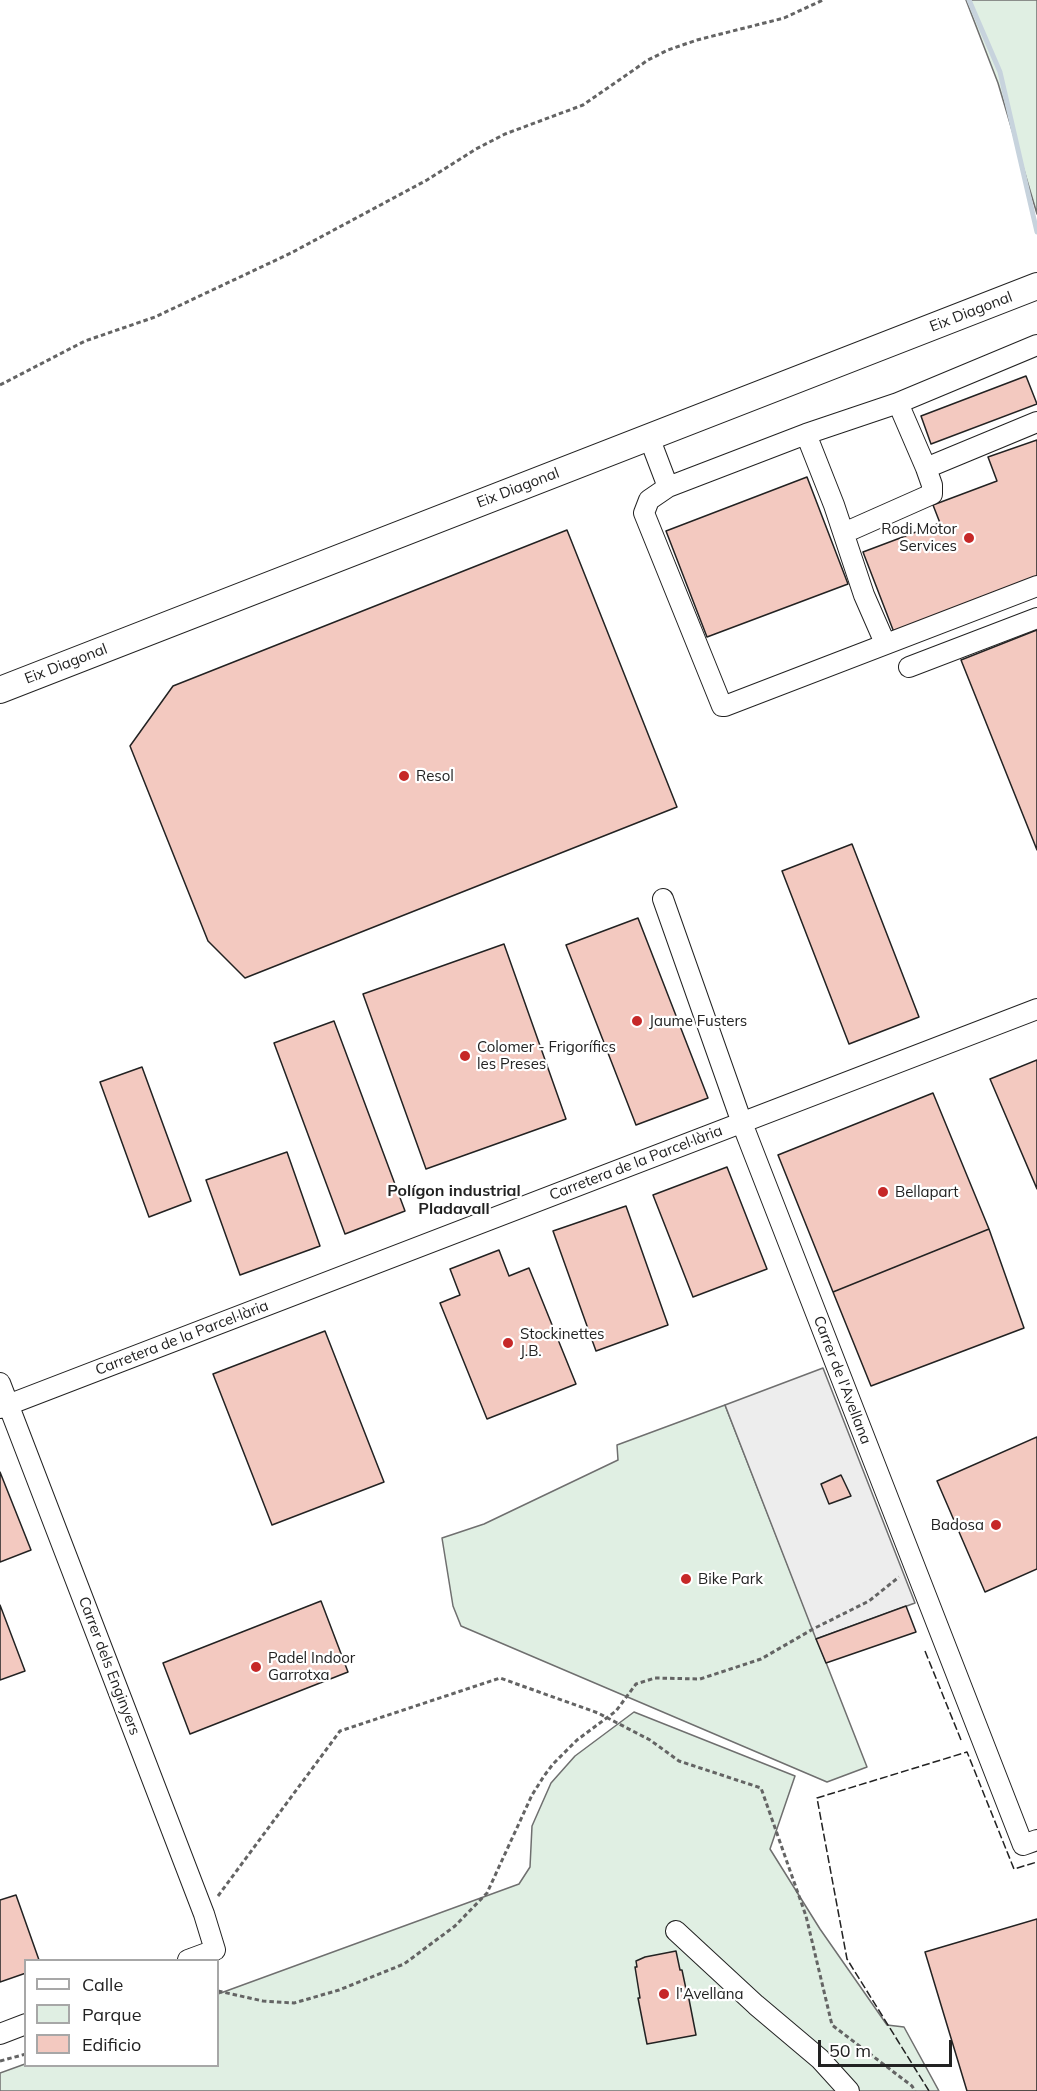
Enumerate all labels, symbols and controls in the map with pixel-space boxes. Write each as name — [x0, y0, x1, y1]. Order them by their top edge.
street label: Eix Diagonal — [927, 288, 1015, 336]
street label: Eix Diagonal — [474, 464, 562, 512]
place label: Rodi Motor Services — [881, 520, 957, 555]
marker: Rodi Motor Services — [962, 531, 976, 545]
street label: Eix Diagonal — [22, 640, 110, 688]
place label: Resol — [416, 767, 454, 785]
marker: Resol — [397, 769, 411, 783]
place label: Jaume Fusters — [649, 1012, 747, 1030]
marker: Jaume Fusters — [630, 1014, 644, 1028]
place label: Colomer - Frigorífics les Preses — [477, 1038, 616, 1073]
marker: Colomer - Frigorífics les Preses — [458, 1049, 472, 1063]
street label: Carretera de la Parcel·lària — [547, 1122, 725, 1204]
district label: Polígon industrial Pladavall — [387, 1181, 521, 1219]
place label: Bellapart — [895, 1183, 959, 1201]
marker: Bellapart — [876, 1185, 890, 1199]
street label: Carretera de la Parcel·lària — [93, 1297, 271, 1379]
street label: Carrer de l'Avellana — [809, 1313, 875, 1447]
place label: Stockinettes J.B. — [520, 1325, 605, 1360]
marker: Stockinettes J.B. — [501, 1336, 515, 1350]
place label: Badosa — [931, 1516, 984, 1534]
marker: Badosa — [989, 1518, 1003, 1532]
place label: Bike Park — [698, 1570, 763, 1588]
marker: Bike Park — [679, 1572, 693, 1586]
street label: Carrer dels Enginyers — [74, 1594, 144, 1738]
place label: Padel Indoor Garrotxa — [268, 1649, 355, 1684]
marker: Padel Indoor Garrotxa — [249, 1660, 263, 1674]
legend — [24, 1959, 219, 2067]
text: Calle — [82, 1973, 123, 1996]
place label: l'Avellana — [676, 1985, 743, 2003]
marker: l'Avellana — [657, 1987, 671, 2001]
text: Parque — [82, 2003, 141, 2026]
scale bar — [821, 2028, 954, 2066]
text: Edificio — [82, 2033, 141, 2056]
text: 50 m — [829, 2039, 871, 2062]

